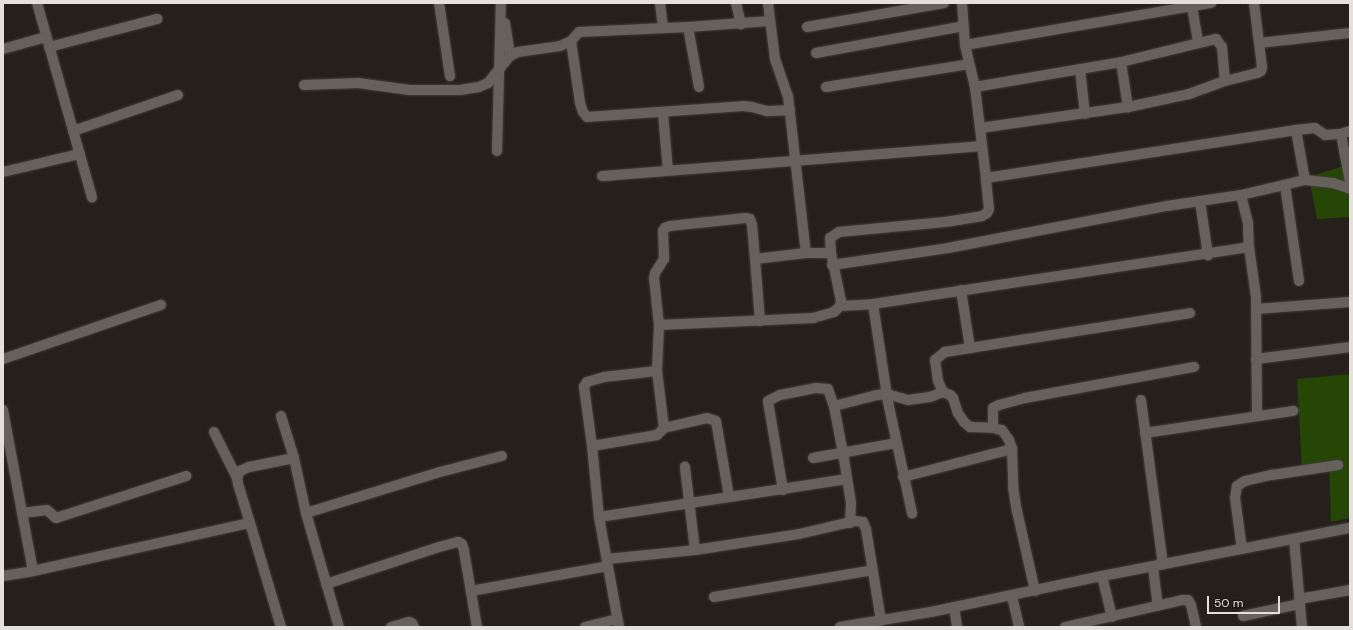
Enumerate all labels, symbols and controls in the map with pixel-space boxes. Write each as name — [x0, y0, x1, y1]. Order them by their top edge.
scale bar — [1209, 588, 1282, 614]
text: 50 m — [1214, 595, 1243, 611]

